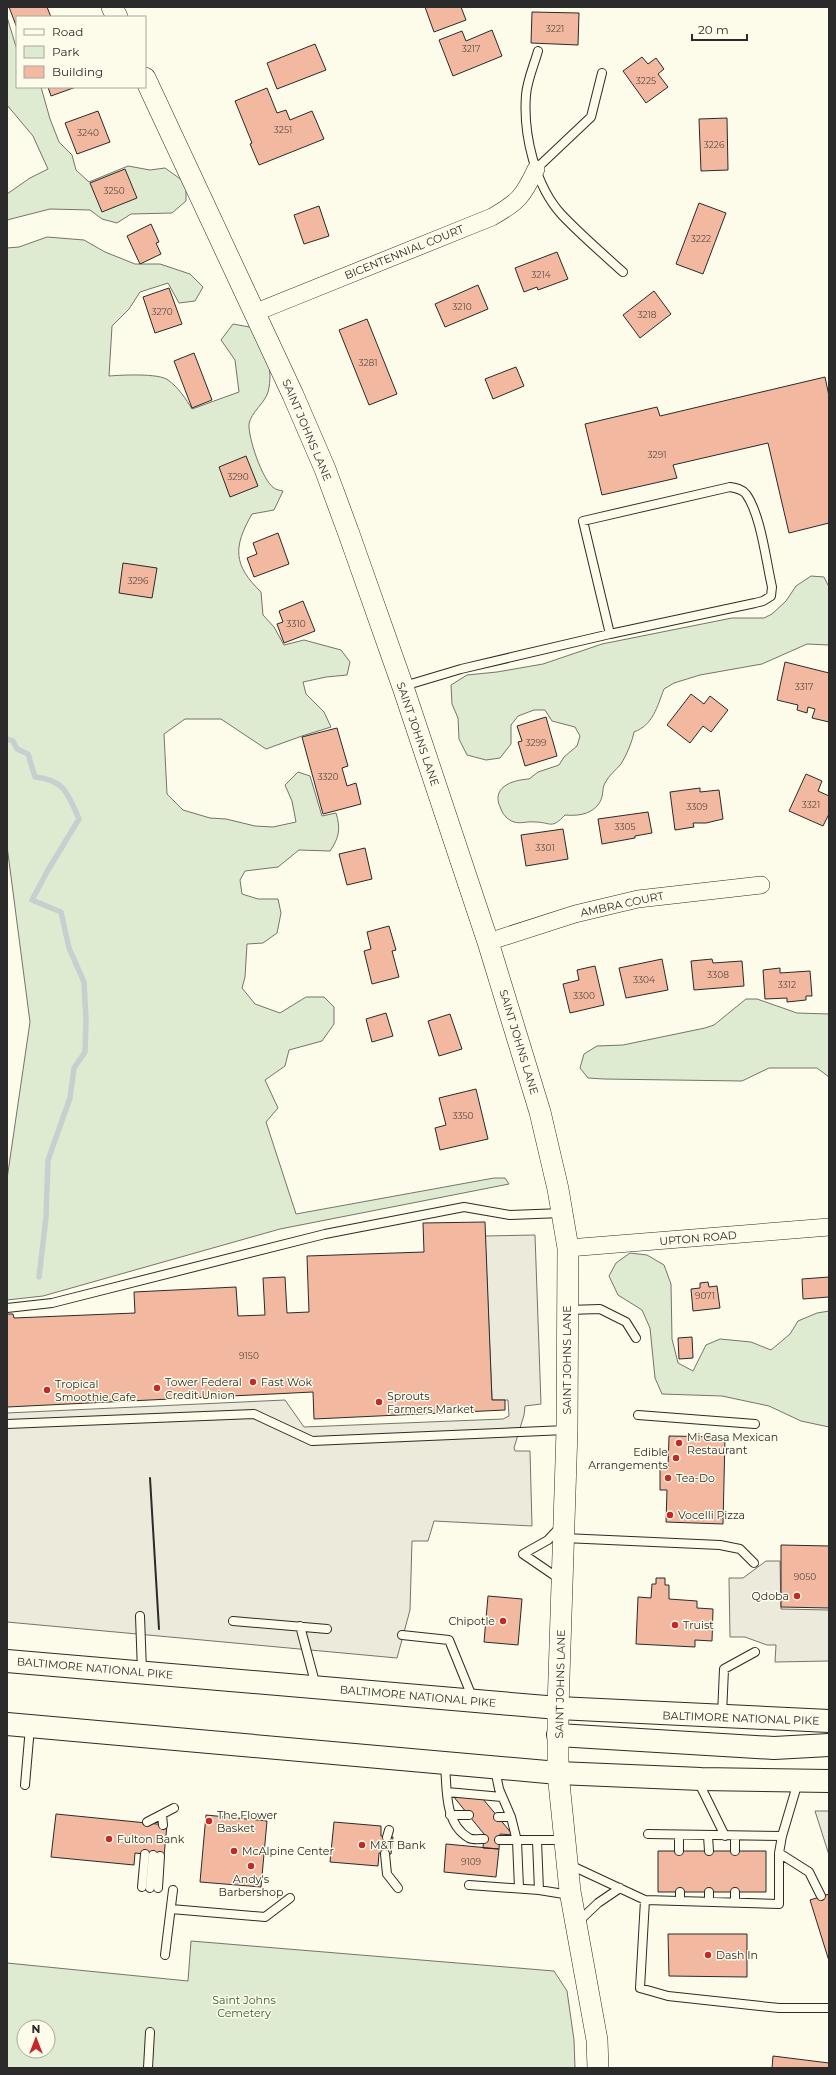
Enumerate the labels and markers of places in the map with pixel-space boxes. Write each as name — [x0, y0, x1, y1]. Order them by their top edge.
place label: Tower Federal Credit Union — [165, 1375, 242, 1402]
place label: Fast Wok — [261, 1375, 312, 1389]
place label: Tropical Smoothie Cafe — [55, 1377, 136, 1404]
marker: Fast Wok — [248, 1377, 258, 1387]
marker: Tower Federal Credit Union — [152, 1383, 162, 1393]
marker: Tropical Smoothie Cafe — [42, 1385, 52, 1395]
place label: Sprouts Farmers Market — [387, 1389, 475, 1416]
marker: Sprouts Farmers Market — [374, 1397, 384, 1407]
place label: Mi Casa Mexican Restaurant — [687, 1430, 778, 1457]
marker: Mi Casa Mexican Restaurant — [674, 1438, 684, 1448]
place label: Edible Arrangements — [588, 1445, 669, 1472]
marker: Edible Arrangements — [671, 1453, 681, 1463]
place label: Tea-Do — [676, 1471, 715, 1485]
marker: Tea-Do — [663, 1473, 673, 1483]
place label: Vocelli Pizza — [678, 1508, 745, 1522]
marker: Vocelli Pizza — [665, 1510, 675, 1520]
place label: Qdoba — [752, 1589, 789, 1603]
marker: Qdoba — [792, 1591, 802, 1601]
place label: Chipotle — [448, 1614, 495, 1628]
marker: Chipotle — [498, 1616, 508, 1626]
place label: Truist — [683, 1618, 714, 1632]
marker: Truist — [670, 1620, 680, 1630]
place label: The Flower Basket — [217, 1808, 278, 1835]
marker: The Flower Basket — [204, 1816, 214, 1826]
place label: Fulton Bank — [117, 1832, 185, 1846]
marker: Fulton Bank — [104, 1834, 114, 1844]
place label: M&T Bank — [370, 1838, 426, 1852]
marker: M&T Bank — [357, 1840, 367, 1850]
place label: McAlpine Center — [242, 1844, 334, 1858]
marker: McAlpine Center — [229, 1846, 239, 1856]
marker: Andy's Barbershop — [246, 1861, 256, 1871]
place label: Andy's Barbershop — [219, 1872, 283, 1899]
place label: Dash In — [716, 1948, 758, 1962]
marker: Dash In — [703, 1950, 713, 1960]

